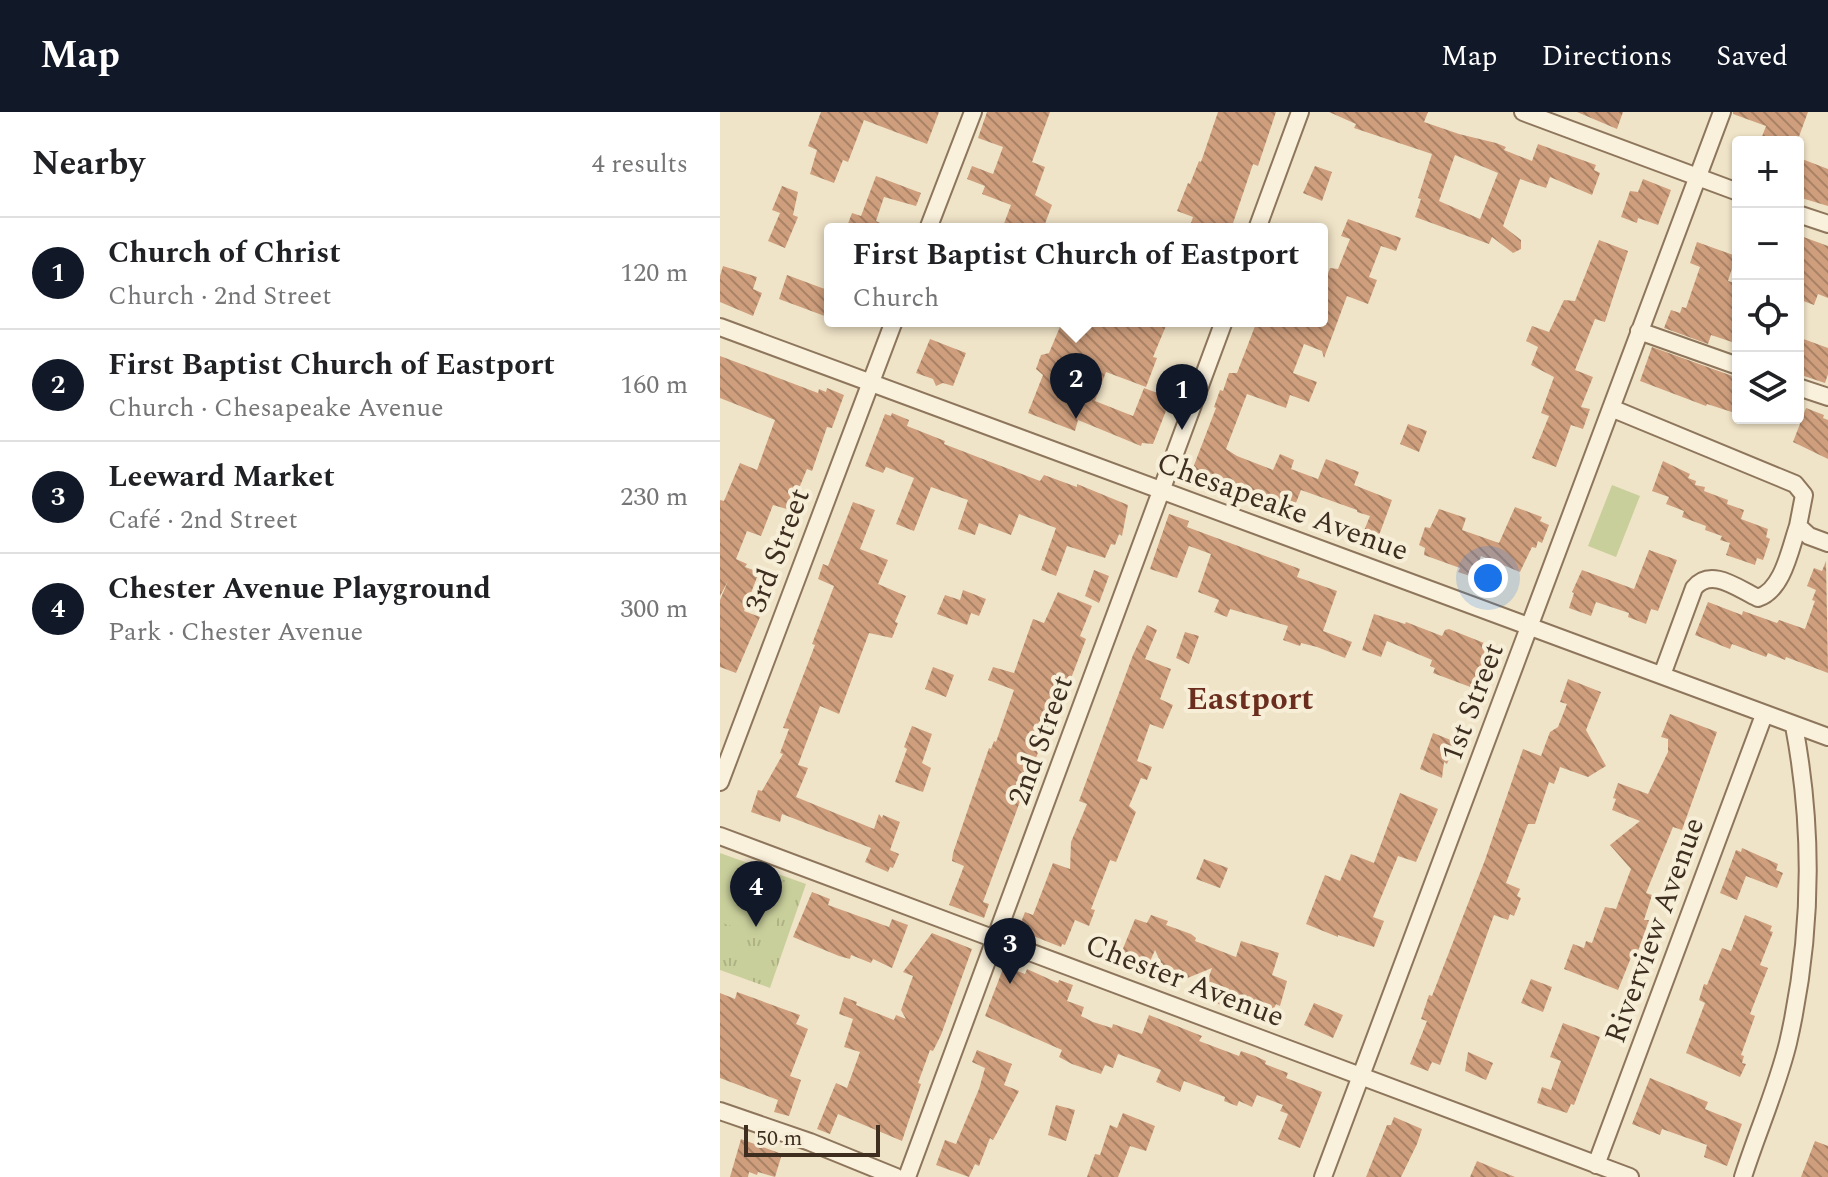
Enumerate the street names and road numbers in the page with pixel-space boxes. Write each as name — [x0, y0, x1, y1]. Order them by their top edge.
street label: Chesapeake Avenue — [1150, 440, 1415, 574]
street label: 3rd Street — [733, 481, 823, 619]
street label: 1st Street — [1429, 636, 1517, 769]
street label: 2nd Street — [996, 669, 1086, 812]
street label: Riverview Avenue — [1593, 811, 1717, 1050]
street label: Chester Avenue — [1078, 922, 1291, 1040]

